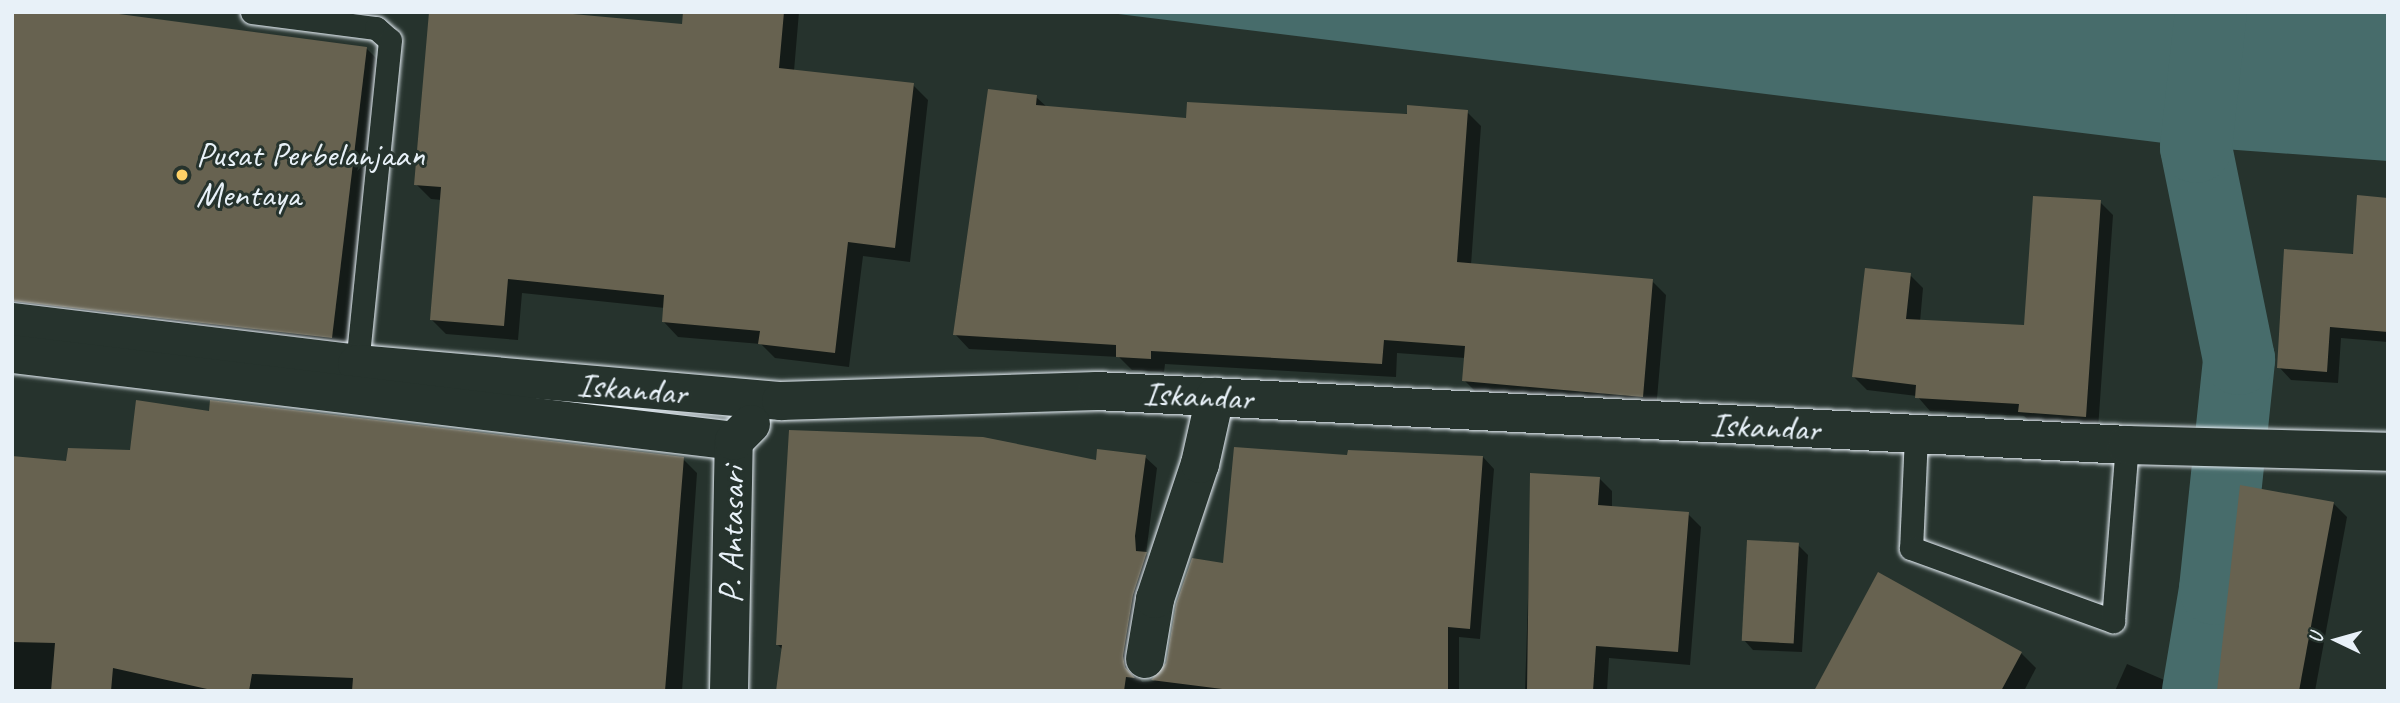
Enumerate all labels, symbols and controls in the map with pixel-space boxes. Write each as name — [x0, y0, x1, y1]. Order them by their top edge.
place label: Pusat Perbelanjaan Mentaya — [196, 134, 425, 216]
marker: Pusat Perbelanjaan Mentaya — [174, 167, 190, 183]
street label: Iskandar — [575, 363, 689, 415]
street label: Iskandar — [1142, 372, 1254, 420]
street label: Iskandar — [1709, 403, 1821, 451]
street label: P. Antasari — [710, 466, 754, 604]
north arrow — [2302, 605, 2372, 675]
text: U — [2304, 633, 2328, 644]

